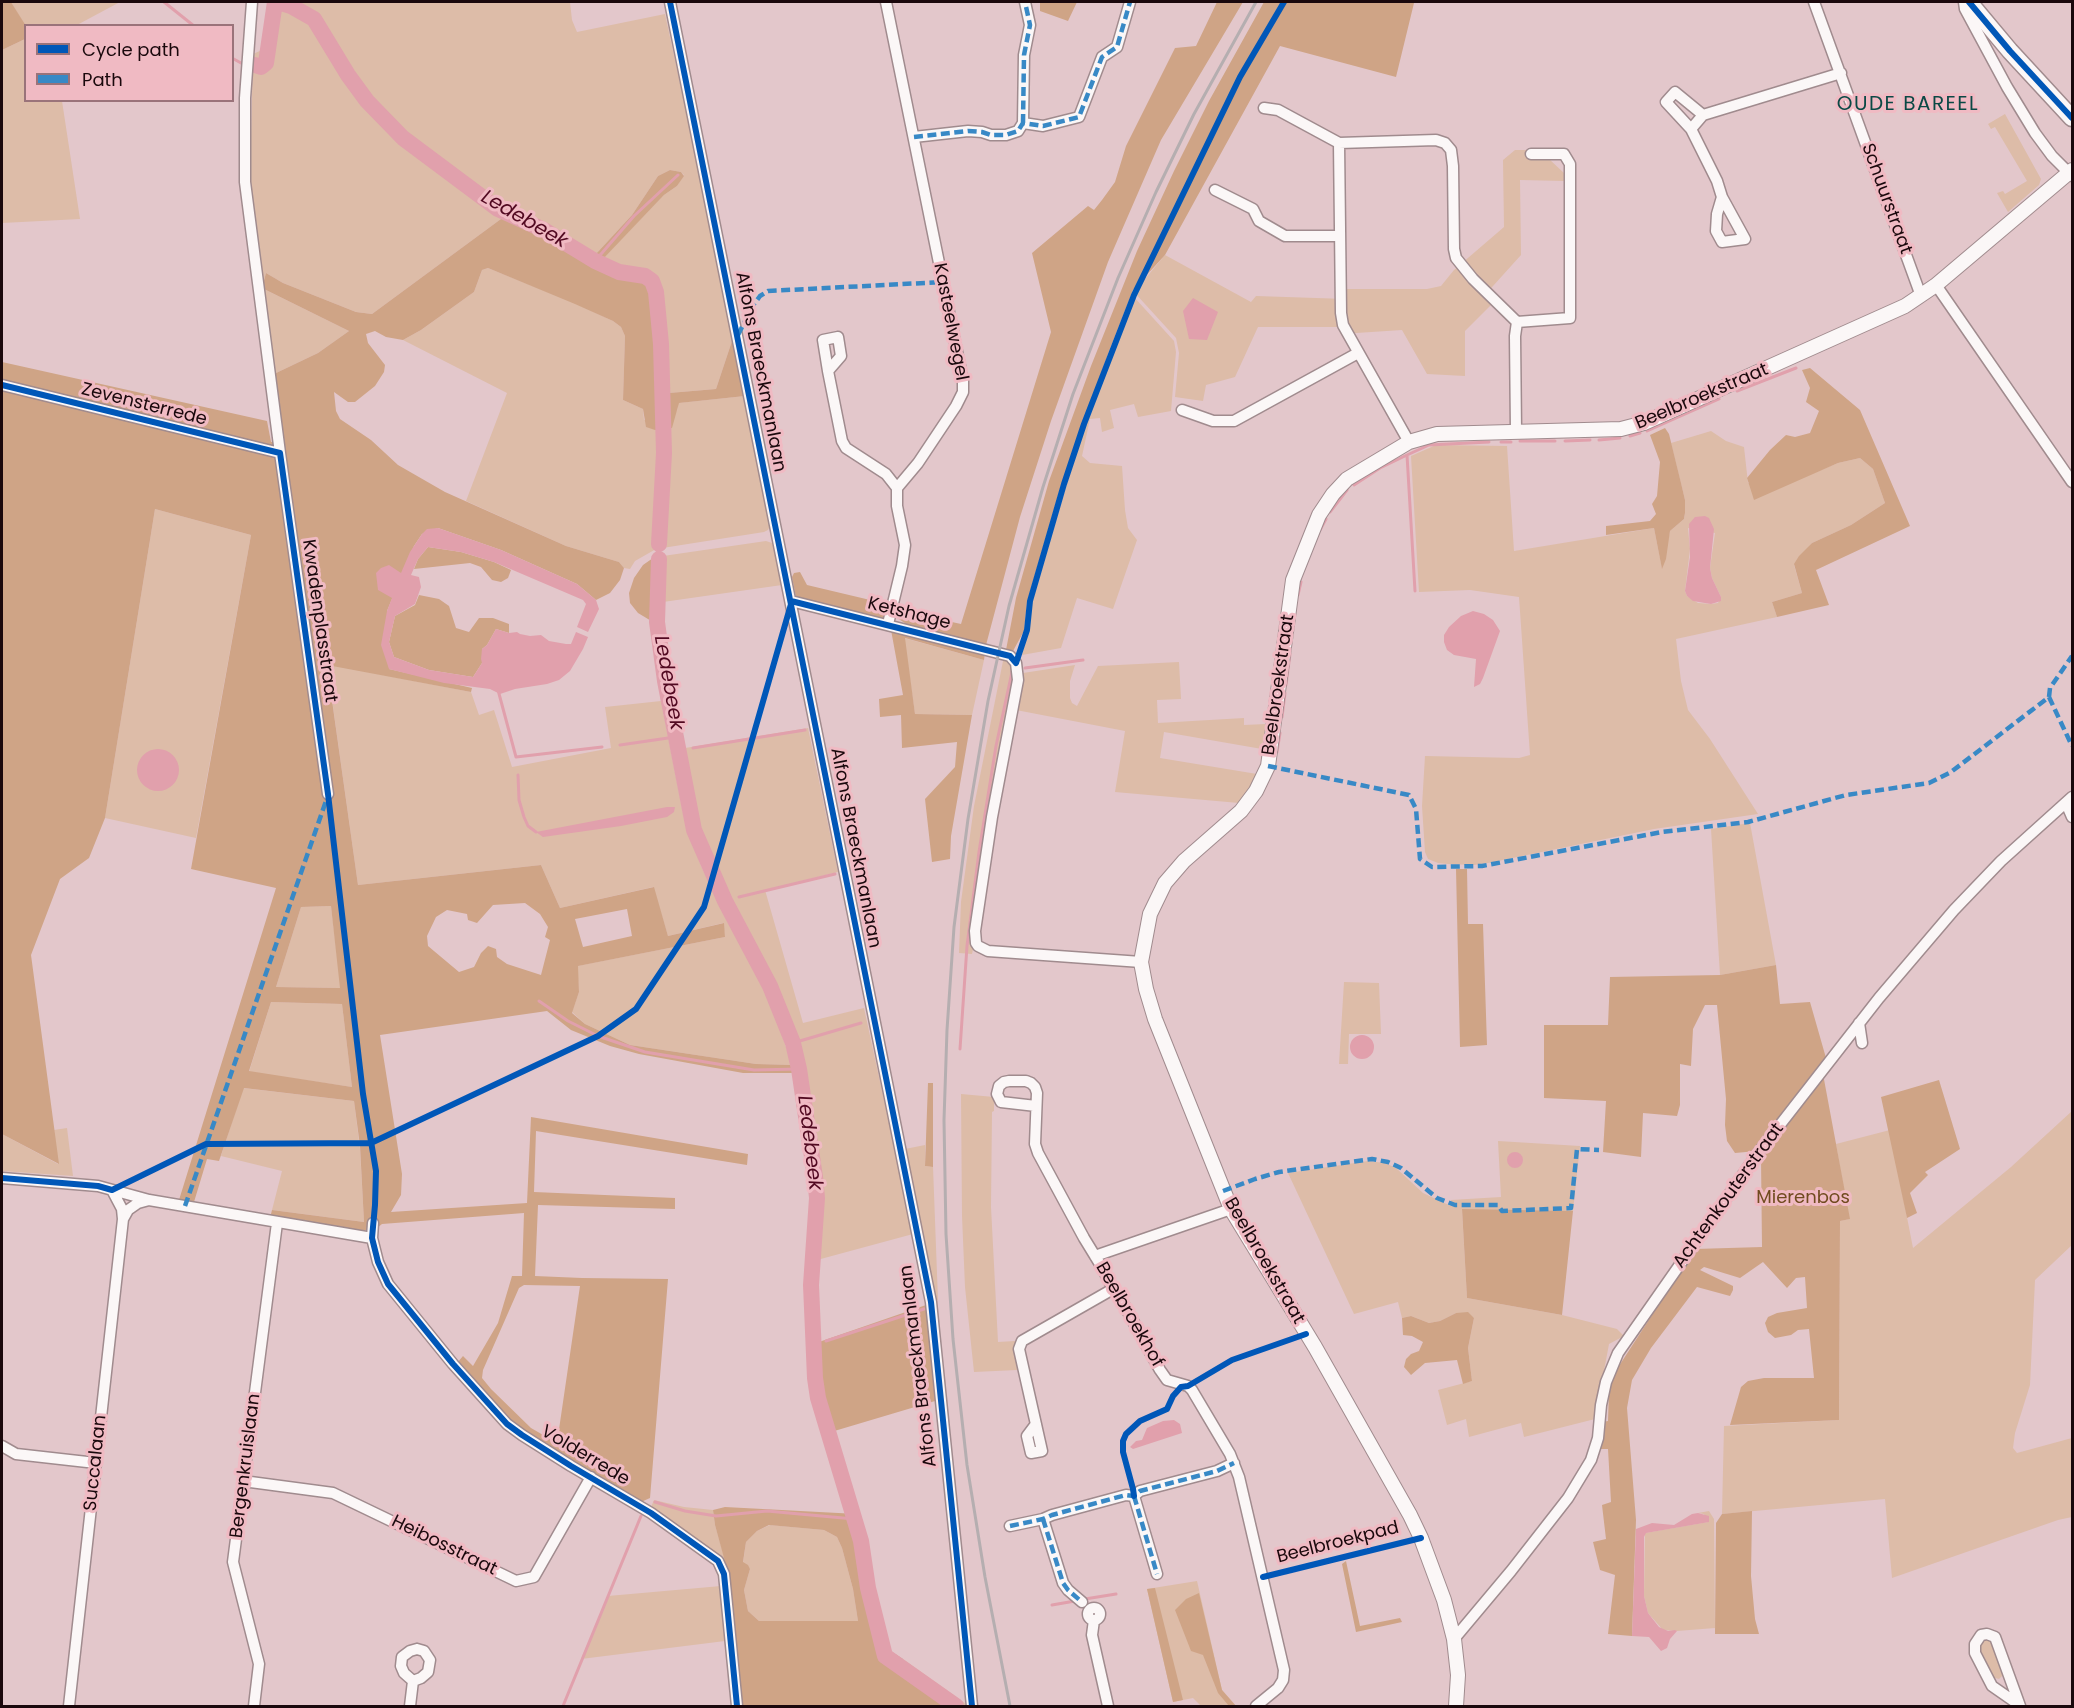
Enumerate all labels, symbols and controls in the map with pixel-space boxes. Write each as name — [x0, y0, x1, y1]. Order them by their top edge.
legend — [24, 24, 234, 102]
text: Cycle path — [82, 37, 180, 62]
text: Path — [82, 67, 123, 92]
district label: OUDE BAREEL — [1837, 93, 1979, 117]
street label: Schuurstraat — [1856, 141, 1916, 257]
water label: Ledebeek — [477, 186, 571, 254]
street label: Kasteelwegel — [928, 261, 972, 383]
street label: Alfons Braeckmanlaan — [730, 270, 790, 474]
street label: Beelbroekstraat — [1632, 359, 1772, 435]
street label: Zevensterrede — [79, 379, 209, 431]
street label: Kwadenplasstraat — [297, 538, 341, 704]
street label: Ketshage — [865, 593, 953, 635]
street label: Beelbroekstraat — [1258, 613, 1300, 757]
water label: Ledebeek — [648, 634, 688, 732]
street label: Alfons Braeckmanlaan — [825, 746, 885, 950]
water label: Ledebeek — [791, 1094, 827, 1192]
street label: Achtenkouterstraat — [1669, 1119, 1789, 1273]
park label: Mierenbos — [1756, 1187, 1850, 1209]
street label: Beelbroekstraat — [1219, 1194, 1309, 1328]
street label: Beelbroekhof — [1090, 1259, 1168, 1371]
street label: Alfons Braeckmanlaan — [896, 1264, 942, 1468]
street label: Bergenkruislaan — [226, 1393, 266, 1539]
street label: Succalaan — [80, 1414, 112, 1512]
street label: Volderrede — [537, 1421, 633, 1491]
street label: Heibosstraat — [388, 1511, 500, 1581]
street label: Beelbroekpad — [1275, 1517, 1401, 1569]

